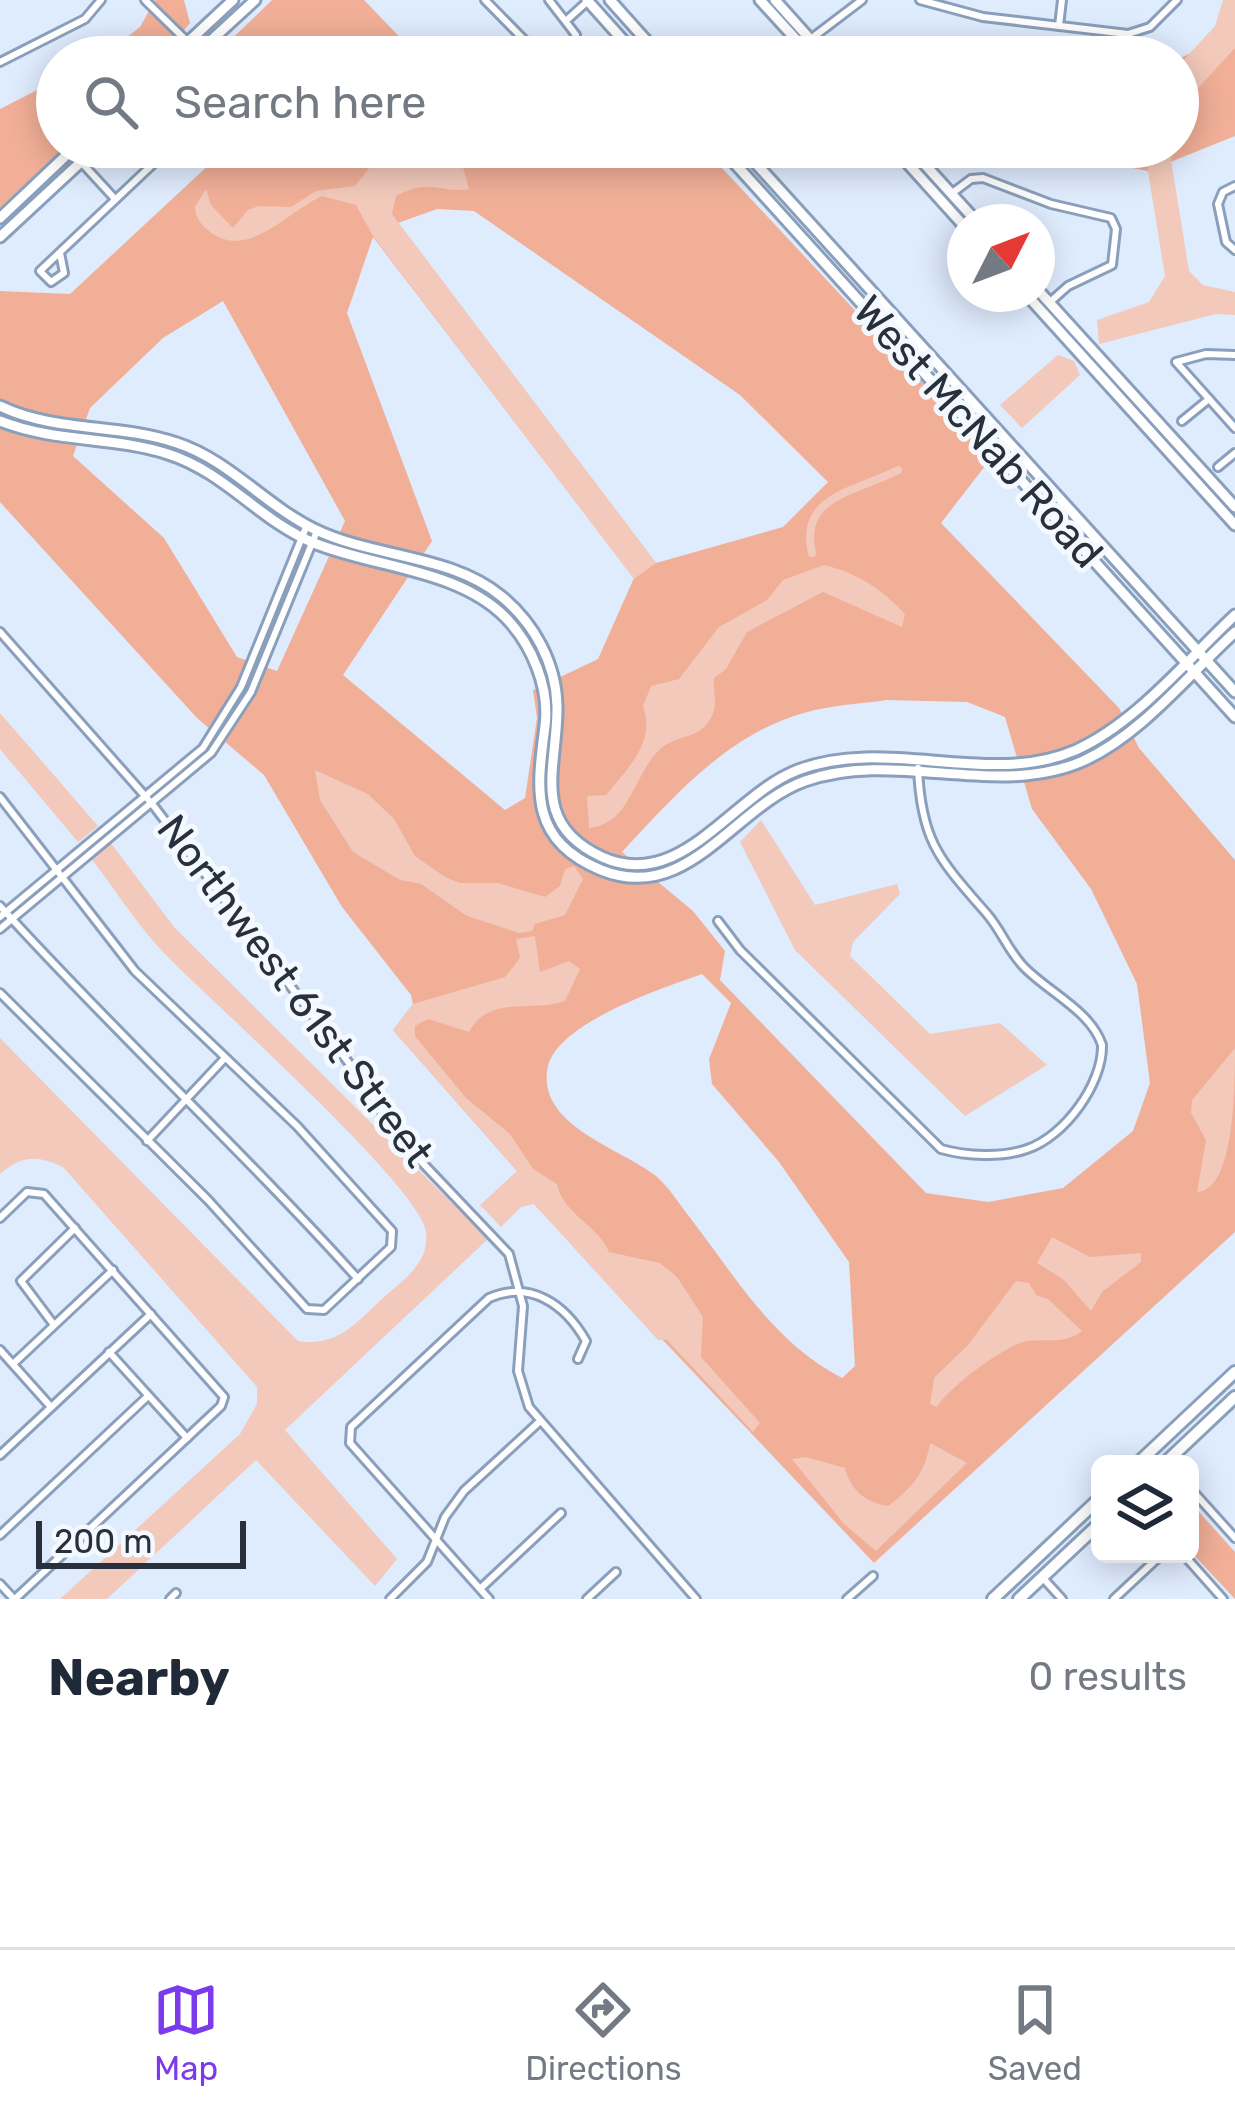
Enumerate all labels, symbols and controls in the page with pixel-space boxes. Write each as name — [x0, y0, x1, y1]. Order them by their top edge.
search box — [36, 36, 1199, 168]
icon: search — [78, 69, 144, 135]
text: Search here — [174, 76, 426, 129]
north arrow — [947, 204, 1055, 312]
street label: West McNab Road — [843, 286, 1113, 578]
street label: Northwest 61st Street — [146, 805, 444, 1177]
map controls — [1091, 1455, 1199, 1563]
button: layers — [1091, 1455, 1199, 1563]
scale bar — [36, 1515, 246, 1568]
text: 200 m — [54, 1522, 153, 1561]
text: Nearby — [48, 1647, 230, 1708]
text: 0 results — [1028, 1654, 1187, 1700]
tab: Map — [153, 1977, 219, 2088]
tab: Directions — [525, 1977, 682, 2088]
tab: Saved — [988, 1977, 1082, 2088]

